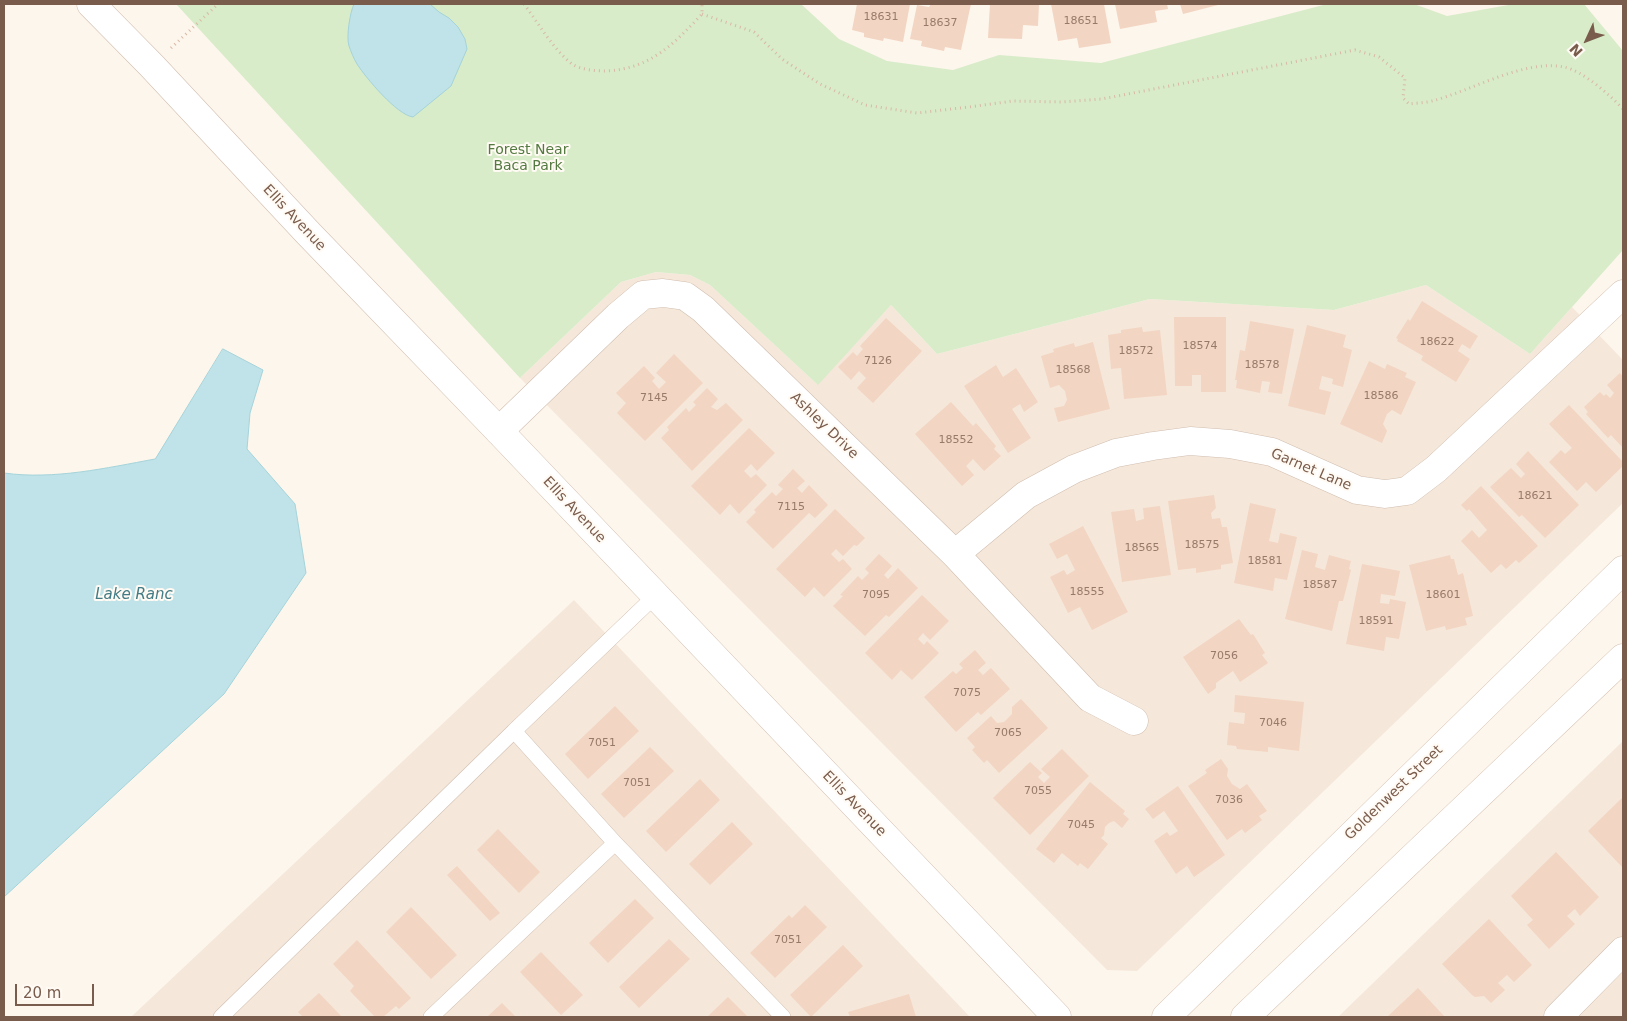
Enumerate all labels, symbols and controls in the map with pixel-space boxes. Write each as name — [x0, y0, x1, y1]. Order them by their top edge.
house number: 18631 — [864, 10, 898, 24]
house number: 18651 — [1064, 14, 1098, 28]
north arrow — [1562, 15, 1612, 65]
house number: 18637 — [923, 16, 957, 30]
text: N — [1566, 40, 1586, 60]
park label: Forest Near Baca Park — [488, 142, 568, 174]
street label: Ellis Avenue — [259, 181, 329, 255]
house number: 18622 — [1420, 335, 1454, 349]
house number: 18574 — [1183, 339, 1217, 353]
house number: 18572 — [1119, 344, 1153, 358]
house number: 7126 — [864, 354, 892, 368]
house number: 18578 — [1245, 358, 1279, 372]
house number: 18568 — [1056, 363, 1090, 377]
street label: Ashley Drive — [786, 389, 862, 463]
house number: 18586 — [1364, 389, 1398, 403]
house number: 7145 — [640, 391, 668, 405]
house number: 18552 — [939, 433, 973, 447]
street label: Garnet Lane — [1268, 445, 1354, 495]
street label: Ellis Avenue — [539, 473, 609, 547]
house number: 18621 — [1518, 489, 1552, 503]
house number: 7115 — [777, 500, 805, 514]
house number: 18575 — [1185, 538, 1219, 552]
house number: 18565 — [1125, 541, 1159, 555]
house number: 18581 — [1248, 554, 1282, 568]
house number: 18587 — [1303, 578, 1337, 592]
house number: 18555 — [1070, 585, 1104, 599]
water label: Lake Ranc — [95, 586, 173, 604]
house number: 7095 — [862, 588, 890, 602]
house number: 18601 — [1426, 588, 1460, 602]
house number: 18591 — [1359, 614, 1393, 628]
house number: 7056 — [1210, 649, 1238, 663]
house number: 7075 — [953, 686, 981, 700]
house number: 7046 — [1259, 716, 1287, 730]
house number: 7065 — [994, 726, 1022, 740]
house number: 7051 — [588, 736, 616, 750]
street label: Goldenwest Street — [1342, 742, 1446, 844]
street label: Ellis Avenue — [819, 768, 889, 840]
house number: 7051 — [623, 776, 651, 790]
house number: 7055 — [1024, 784, 1052, 798]
house number: 7036 — [1215, 793, 1243, 807]
house number: 7045 — [1067, 818, 1095, 832]
house number: 7051 — [774, 933, 802, 947]
scale bar — [18, 974, 96, 1006]
text: 20 m — [23, 984, 61, 1002]

